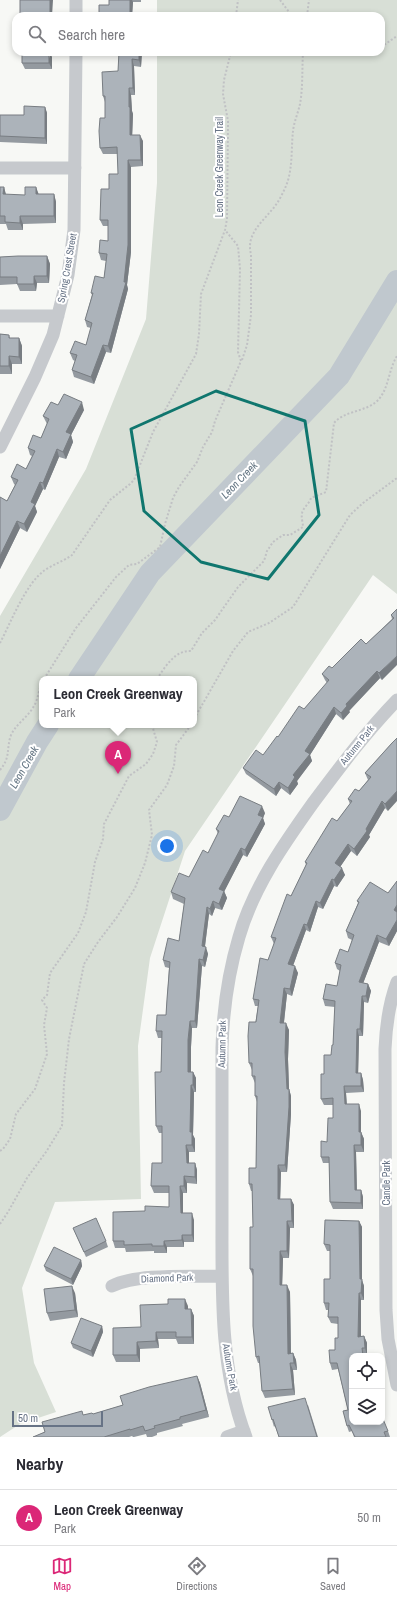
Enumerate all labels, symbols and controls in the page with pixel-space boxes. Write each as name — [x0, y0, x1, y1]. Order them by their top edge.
search box — [12, 12, 385, 56]
icon: search — [26, 23, 48, 45]
text: Search here — [58, 24, 125, 45]
street label: Leon Creek Greenway Trail — [213, 117, 226, 217]
street label: Spring Crest Street — [55, 232, 80, 304]
water label: Leon Creek — [218, 458, 261, 502]
popup — [39, 676, 197, 728]
text: Leon Creek Greenway — [53, 683, 183, 704]
text: Park — [53, 704, 75, 721]
street label: Autumn Park — [336, 722, 378, 768]
pin: A — [105, 741, 131, 774]
water label: Leon Creek — [6, 743, 42, 791]
your location — [157, 836, 177, 856]
street label: Autumn Park — [215, 1019, 229, 1069]
street label: Candle Park — [380, 1160, 393, 1206]
street label: Diamond Park — [141, 1271, 194, 1285]
street label: Autumn Park — [219, 1342, 241, 1392]
map controls — [349, 1353, 385, 1425]
button: locate — [349, 1353, 385, 1389]
button: layers — [349, 1389, 385, 1425]
scale bar — [12, 1409, 103, 1428]
text: 50 m — [18, 1411, 38, 1425]
text: Nearby — [16, 1452, 63, 1475]
text: Leon Creek Greenway — [54, 1499, 183, 1520]
text: A — [25, 1509, 33, 1526]
text: 50 m — [357, 1509, 381, 1526]
text: Park — [54, 1520, 76, 1537]
tab: Map — [51, 1555, 73, 1593]
tab: Directions — [176, 1555, 217, 1593]
tab: Saved — [320, 1555, 346, 1593]

